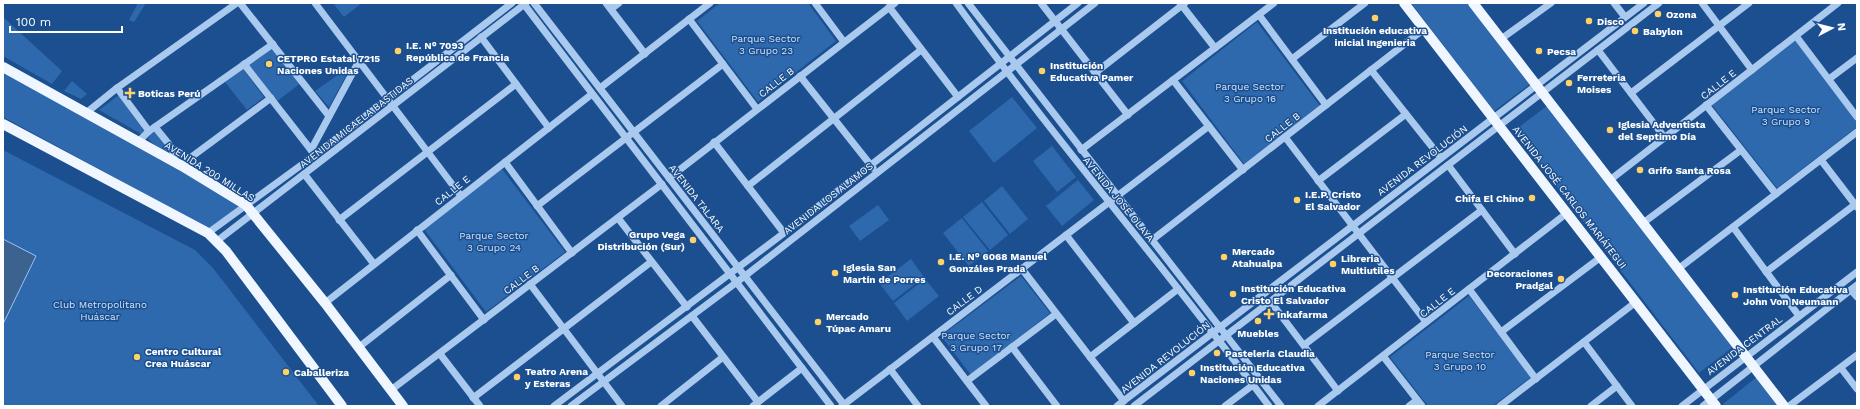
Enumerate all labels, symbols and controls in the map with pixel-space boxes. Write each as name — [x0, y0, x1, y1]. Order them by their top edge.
scale bar — [10, 8, 122, 34]
north arrow — [1812, 8, 1852, 48]
marker: Ozona — [1653, 9, 1663, 19]
place label: Ozona — [1666, 9, 1697, 20]
marker: Institución educativa inicial Ingenieria — [1370, 13, 1380, 23]
text: 100 m — [16, 15, 51, 29]
marker: Disco — [1584, 16, 1594, 26]
place label: Disco — [1597, 16, 1624, 27]
text: N — [1834, 22, 1848, 32]
place label: Institución educativa inicial Ingenieria — [1323, 25, 1427, 48]
marker: Babylon — [1630, 26, 1640, 36]
place label: Babylon — [1643, 26, 1683, 37]
park label: Parque Sector 3 Grupo 23 — [731, 33, 801, 56]
place label: I.E. N° 7093 República de Francia — [406, 40, 509, 63]
marker: I.E. N° 7093 República de Francia — [393, 46, 403, 56]
marker: Pecsa — [1534, 46, 1544, 56]
place label: Pecsa — [1547, 46, 1576, 57]
place label: CETPRO Estatal 7215 Naciones Unidas — [277, 53, 380, 76]
marker: CETPRO Estatal 7215 Naciones Unidas — [264, 59, 274, 69]
place label: Institución Educativa Pamer — [1050, 60, 1134, 83]
street label: CALLE B — [756, 65, 796, 100]
marker: Institución Educativa Pamer — [1037, 66, 1047, 76]
street label: CALLE E — [1699, 67, 1738, 102]
place label: Ferreteria Moises — [1577, 72, 1626, 95]
street label: AVENIDA MICAELA BASTIDAS — [297, 75, 415, 170]
marker: Ferreteria Moises — [1564, 78, 1574, 88]
park label: Parque Sector 3 Grupo 16 — [1215, 81, 1285, 104]
marker: Boticas Perú — [125, 88, 135, 98]
place label: Boticas Perú — [138, 88, 201, 99]
park label: Parque Sector 3 Grupo 9 — [1751, 104, 1821, 127]
street label: CALLE B — [1262, 110, 1302, 145]
place label: Iglesia Adventista del Septimo Día — [1618, 119, 1706, 142]
street label: AVENIDA REVOLUCIÓN — [1375, 123, 1470, 198]
street label: AVENIDA JOSÉ CARLOS MARIÁTEGUI — [1510, 124, 1629, 271]
marker: Iglesia Adventista del Septimo Día — [1605, 125, 1615, 135]
street label: AVENIDA 200 MILLAS — [163, 139, 257, 204]
street label: AVENIDA JOSÉ OLAYA — [1081, 155, 1156, 244]
street label: AVENIDA LOS ALAMOS — [782, 160, 875, 237]
street label: AVENIDA TALARA — [667, 162, 727, 235]
marker: Grifo Santa Rosa — [1635, 165, 1645, 175]
place label: Grifo Santa Rosa — [1648, 165, 1731, 176]
street label: CALLE E — [433, 173, 472, 208]
place label: I.E.P. Cristo El Salvador — [1305, 189, 1361, 212]
place label: Chifa El Chino — [1455, 193, 1524, 204]
marker: Chifa El Chino — [1527, 193, 1537, 203]
marker: I.E.P. Cristo El Salvador — [1292, 195, 1302, 205]
place label: Grupo Vega Distribución (Sur) — [597, 229, 685, 252]
park label: Parque Sector 3 Grupo 24 — [459, 230, 529, 253]
marker: Grupo Vega Distribución (Sur) — [688, 235, 698, 245]
place label: Mercado Atahualpa — [1232, 246, 1282, 269]
place label: I.E. N° 6068 Manuel Gonzáles Prada — [949, 251, 1047, 274]
marker: Mercado Atahualpa — [1219, 252, 1229, 262]
place label: Libreria Multiutiles — [1341, 253, 1395, 276]
marker: I.E. N° 6068 Manuel Gonzáles Prada — [936, 257, 946, 267]
marker: Libreria Multiutiles — [1328, 259, 1338, 269]
street label: CALLE B — [501, 262, 541, 296]
place label: Iglesia San Martín de Porres — [843, 262, 926, 285]
marker: Iglesia San Martín de Porres — [830, 268, 840, 278]
place label: Decoraciones Pradgal — [1486, 268, 1554, 291]
marker: Decoraciones Pradgal — [1556, 274, 1566, 284]
street label: CALLE D — [944, 283, 985, 318]
place label: Institución Educativa Cristo El Salvador — [1241, 283, 1346, 306]
place label: Institución Educativa John Von Neumann — [1743, 284, 1848, 307]
street label: CALLE E — [1418, 285, 1457, 320]
marker: Institución Educativa Cristo El Salvador — [1228, 289, 1238, 299]
marker: Institución Educativa John Von Neumann — [1730, 290, 1740, 300]
park label: Club Metropolitano Huáscar — [53, 299, 147, 322]
marker: Inkafarma — [1264, 309, 1274, 319]
place label: Inkafarma — [1277, 309, 1328, 320]
place label: Mercado Túpac Amaru — [826, 311, 891, 334]
street label: AVENIDA CENTRAL — [1704, 313, 1784, 377]
marker: Muebles — [1253, 316, 1263, 326]
marker: Mercado Túpac Amaru — [813, 317, 823, 327]
street label: AVENIDA REVOLUCIÓN — [1119, 319, 1212, 396]
place label: Muebles — [1237, 328, 1280, 339]
park label: Parque Sector 3 Grupo 17 — [941, 330, 1011, 353]
place label: Centro Cultural Crea Huáscar — [145, 346, 222, 369]
marker: Pastelería Claudia — [1212, 348, 1222, 358]
place label: Pastelería Claudia — [1225, 348, 1315, 359]
park label: Parque Sector 3 Grupo 10 — [1425, 349, 1495, 372]
marker: Centro Cultural Crea Huáscar — [132, 352, 142, 362]
place label: Institución Educativa Naciones Unidas — [1200, 362, 1305, 385]
place label: Teatro Arena y Esteras — [524, 366, 588, 389]
marker: Caballeriza — [281, 367, 291, 377]
place label: Caballeriza — [294, 367, 349, 378]
marker: Institución Educativa Naciones Unidas — [1187, 368, 1197, 378]
marker: Teatro Arena y Esteras — [512, 372, 522, 382]

